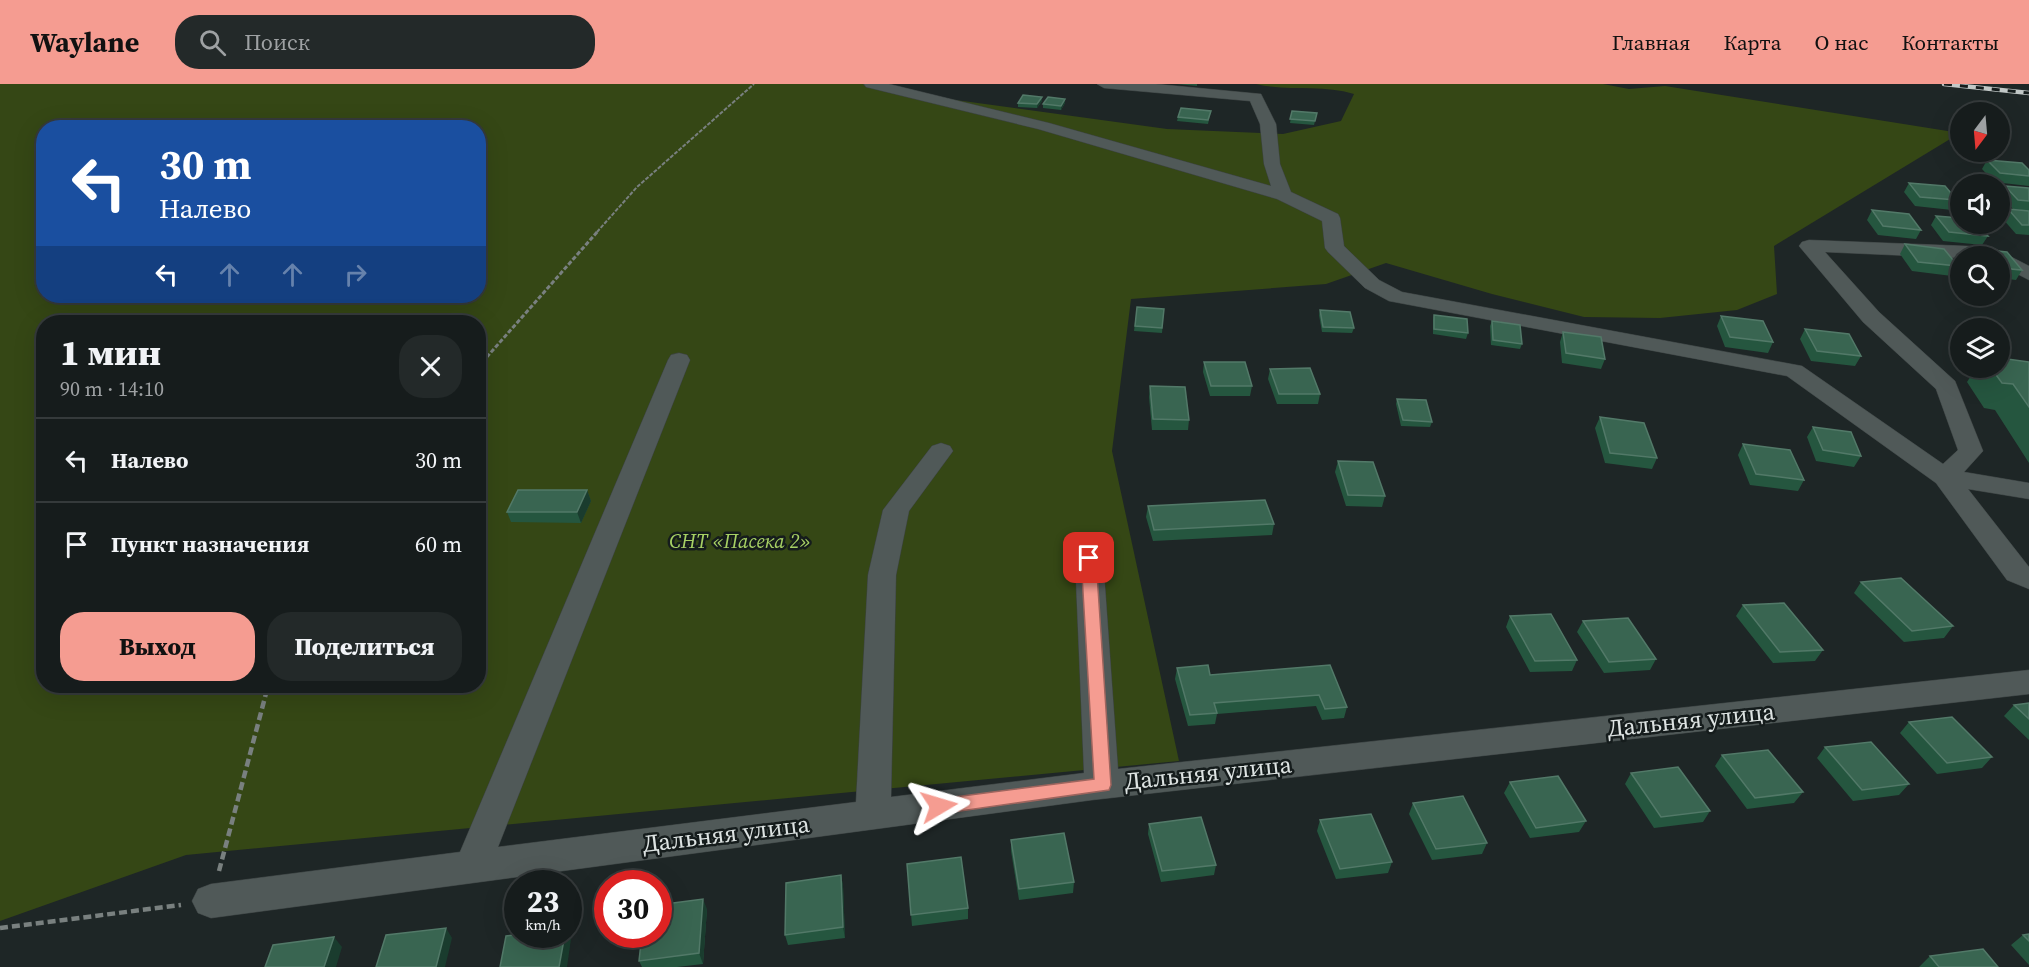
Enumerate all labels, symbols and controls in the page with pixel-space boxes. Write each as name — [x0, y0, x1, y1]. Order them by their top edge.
search box — [175, 15, 595, 69]
text: Waylane — [30, 23, 139, 61]
icon: search — [196, 26, 229, 59]
text: Поиск — [244, 27, 310, 57]
text: Главная — [1612, 28, 1690, 57]
text: Карта — [1723, 28, 1781, 57]
text: О нас — [1814, 28, 1868, 57]
text: Контакты — [1901, 28, 1999, 57]
north arrow — [1950, 102, 2010, 162]
map controls — [1950, 102, 2010, 378]
text: 30 m — [159, 135, 252, 193]
icon: left — [60, 144, 138, 222]
button: sound — [1950, 174, 2010, 234]
text: Налево — [159, 190, 251, 227]
button: search — [1950, 246, 2010, 306]
icon: left — [150, 258, 183, 291]
icon: ahead — [213, 258, 246, 291]
icon: ahead — [276, 258, 309, 291]
icon: right — [339, 258, 372, 291]
button: layers — [1950, 318, 2010, 378]
text: 1 мин — [60, 328, 161, 377]
button: close — [399, 335, 462, 398]
text: 90 m · 14:10 — [60, 375, 164, 403]
icon: left — [60, 444, 93, 477]
text: Налево — [111, 445, 188, 475]
text: 30 m — [415, 445, 462, 475]
park label: СНТ «Пасека 2» — [669, 527, 811, 555]
icon: arrive — [60, 528, 93, 561]
text: Пункт назначения — [111, 529, 309, 559]
text: 60 m — [415, 529, 462, 559]
pin — [1063, 532, 1114, 583]
icon: arrive — [1072, 541, 1105, 574]
button: Выход — [60, 612, 255, 681]
button: Поделиться — [267, 612, 462, 681]
street label: Дальняя улица — [1606, 694, 1777, 745]
street label: Дальняя улица — [1123, 747, 1294, 798]
position arrow — [907, 774, 971, 838]
street label: Дальняя улица — [640, 807, 812, 860]
speed limit sign: 30 — [594, 870, 672, 948]
text: 23 — [527, 881, 559, 922]
text: km/h — [525, 914, 561, 935]

